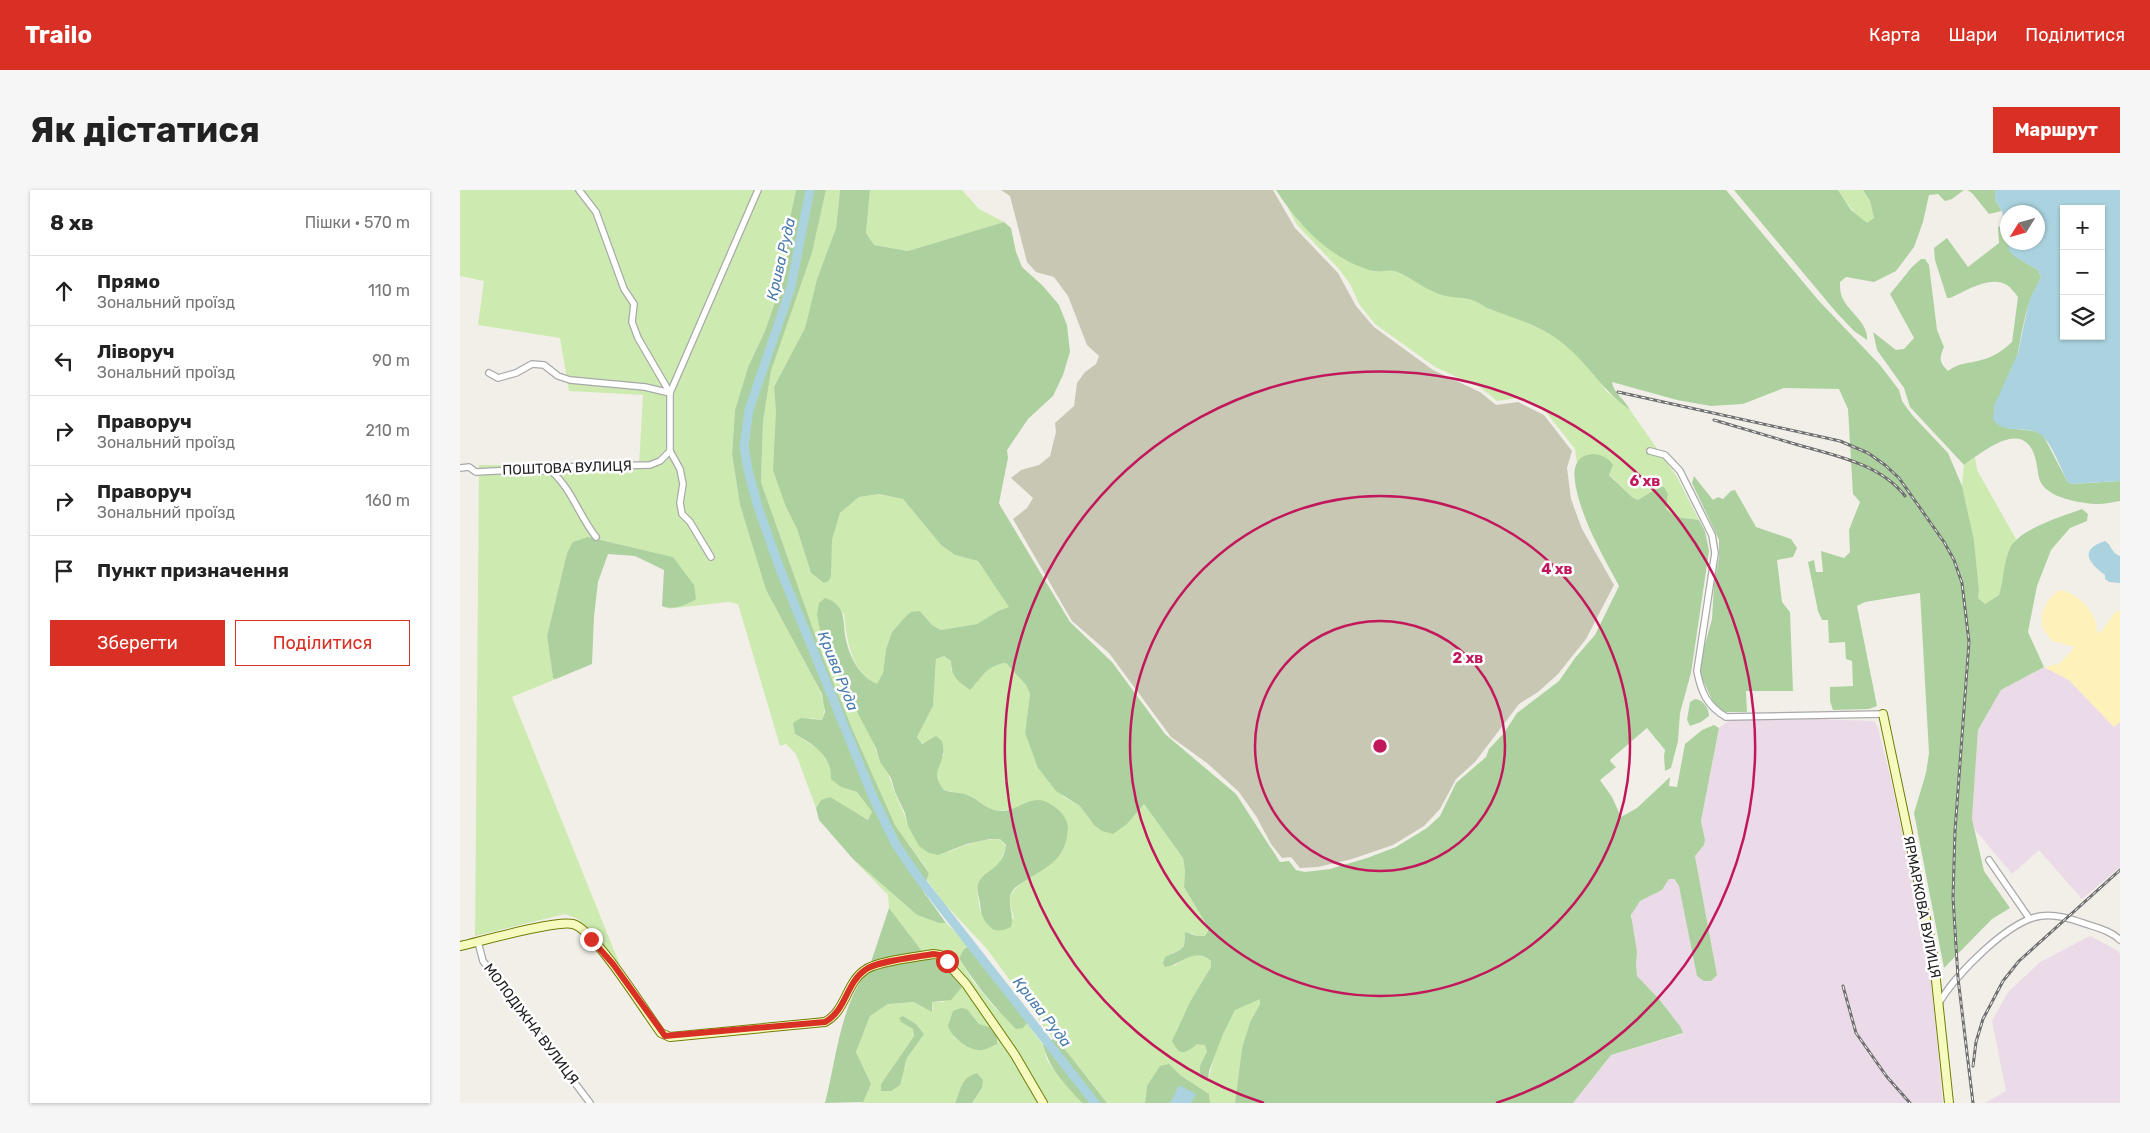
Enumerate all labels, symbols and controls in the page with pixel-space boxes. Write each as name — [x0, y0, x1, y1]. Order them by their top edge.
text: Trailo — [25, 21, 92, 49]
text: Карта — [1869, 24, 1920, 46]
text: Шари — [1948, 24, 1997, 46]
text: Поділитися — [2025, 24, 2125, 46]
button: Маршрут — [1993, 107, 2120, 153]
text: Як дістатися — [30, 109, 260, 151]
north arrow — [2000, 205, 2045, 250]
map controls — [2060, 205, 2105, 340]
button: + — [2060, 205, 2105, 250]
text: 8 хв — [50, 210, 94, 235]
text: Пішки · 570 m — [305, 213, 410, 232]
water label: Крива Руда — [763, 216, 799, 302]
button: − — [2060, 250, 2105, 295]
text: Прямо — [97, 270, 160, 293]
icon: ahead — [50, 277, 78, 305]
text: 110 m — [368, 281, 410, 300]
text: Зональний проїзд — [97, 293, 235, 312]
button: layers — [2060, 295, 2105, 340]
text: Ліворуч — [97, 340, 174, 363]
icon: left — [50, 347, 78, 375]
text: 90 m — [372, 351, 410, 370]
text: Зональний проїзд — [97, 363, 235, 382]
text: Праворуч — [97, 410, 192, 433]
icon: right — [50, 417, 78, 445]
text: 210 m — [365, 421, 410, 440]
text: Зональний проїзд — [97, 433, 235, 452]
street label: ПОШТОВА ВУЛИЦЯ — [502, 457, 632, 479]
text: 6 хв — [1630, 472, 1660, 490]
text: Праворуч — [97, 480, 192, 503]
icon: right — [50, 487, 78, 515]
text: 160 m — [365, 491, 410, 510]
text: Зональний проїзд — [97, 503, 235, 522]
icon: arrive — [50, 557, 78, 585]
text: Пункт призначення — [97, 559, 289, 582]
text: 4 хв — [1541, 560, 1573, 578]
button: Зберегти — [50, 620, 225, 666]
button: Поділитися — [235, 620, 410, 666]
water label: Крива Руда — [814, 629, 862, 714]
text: 2 хв — [1453, 649, 1483, 667]
centre of rings — [1371, 737, 1389, 755]
street label: ЯРМАРКОВА ВУЛИЦЯ — [1900, 834, 1944, 980]
route end — [580, 928, 603, 951]
route start — [936, 950, 959, 973]
street label: МОЛОДІЖНА ВУЛИЦЯ — [480, 960, 582, 1088]
water label: Крива Руда — [1009, 973, 1075, 1051]

